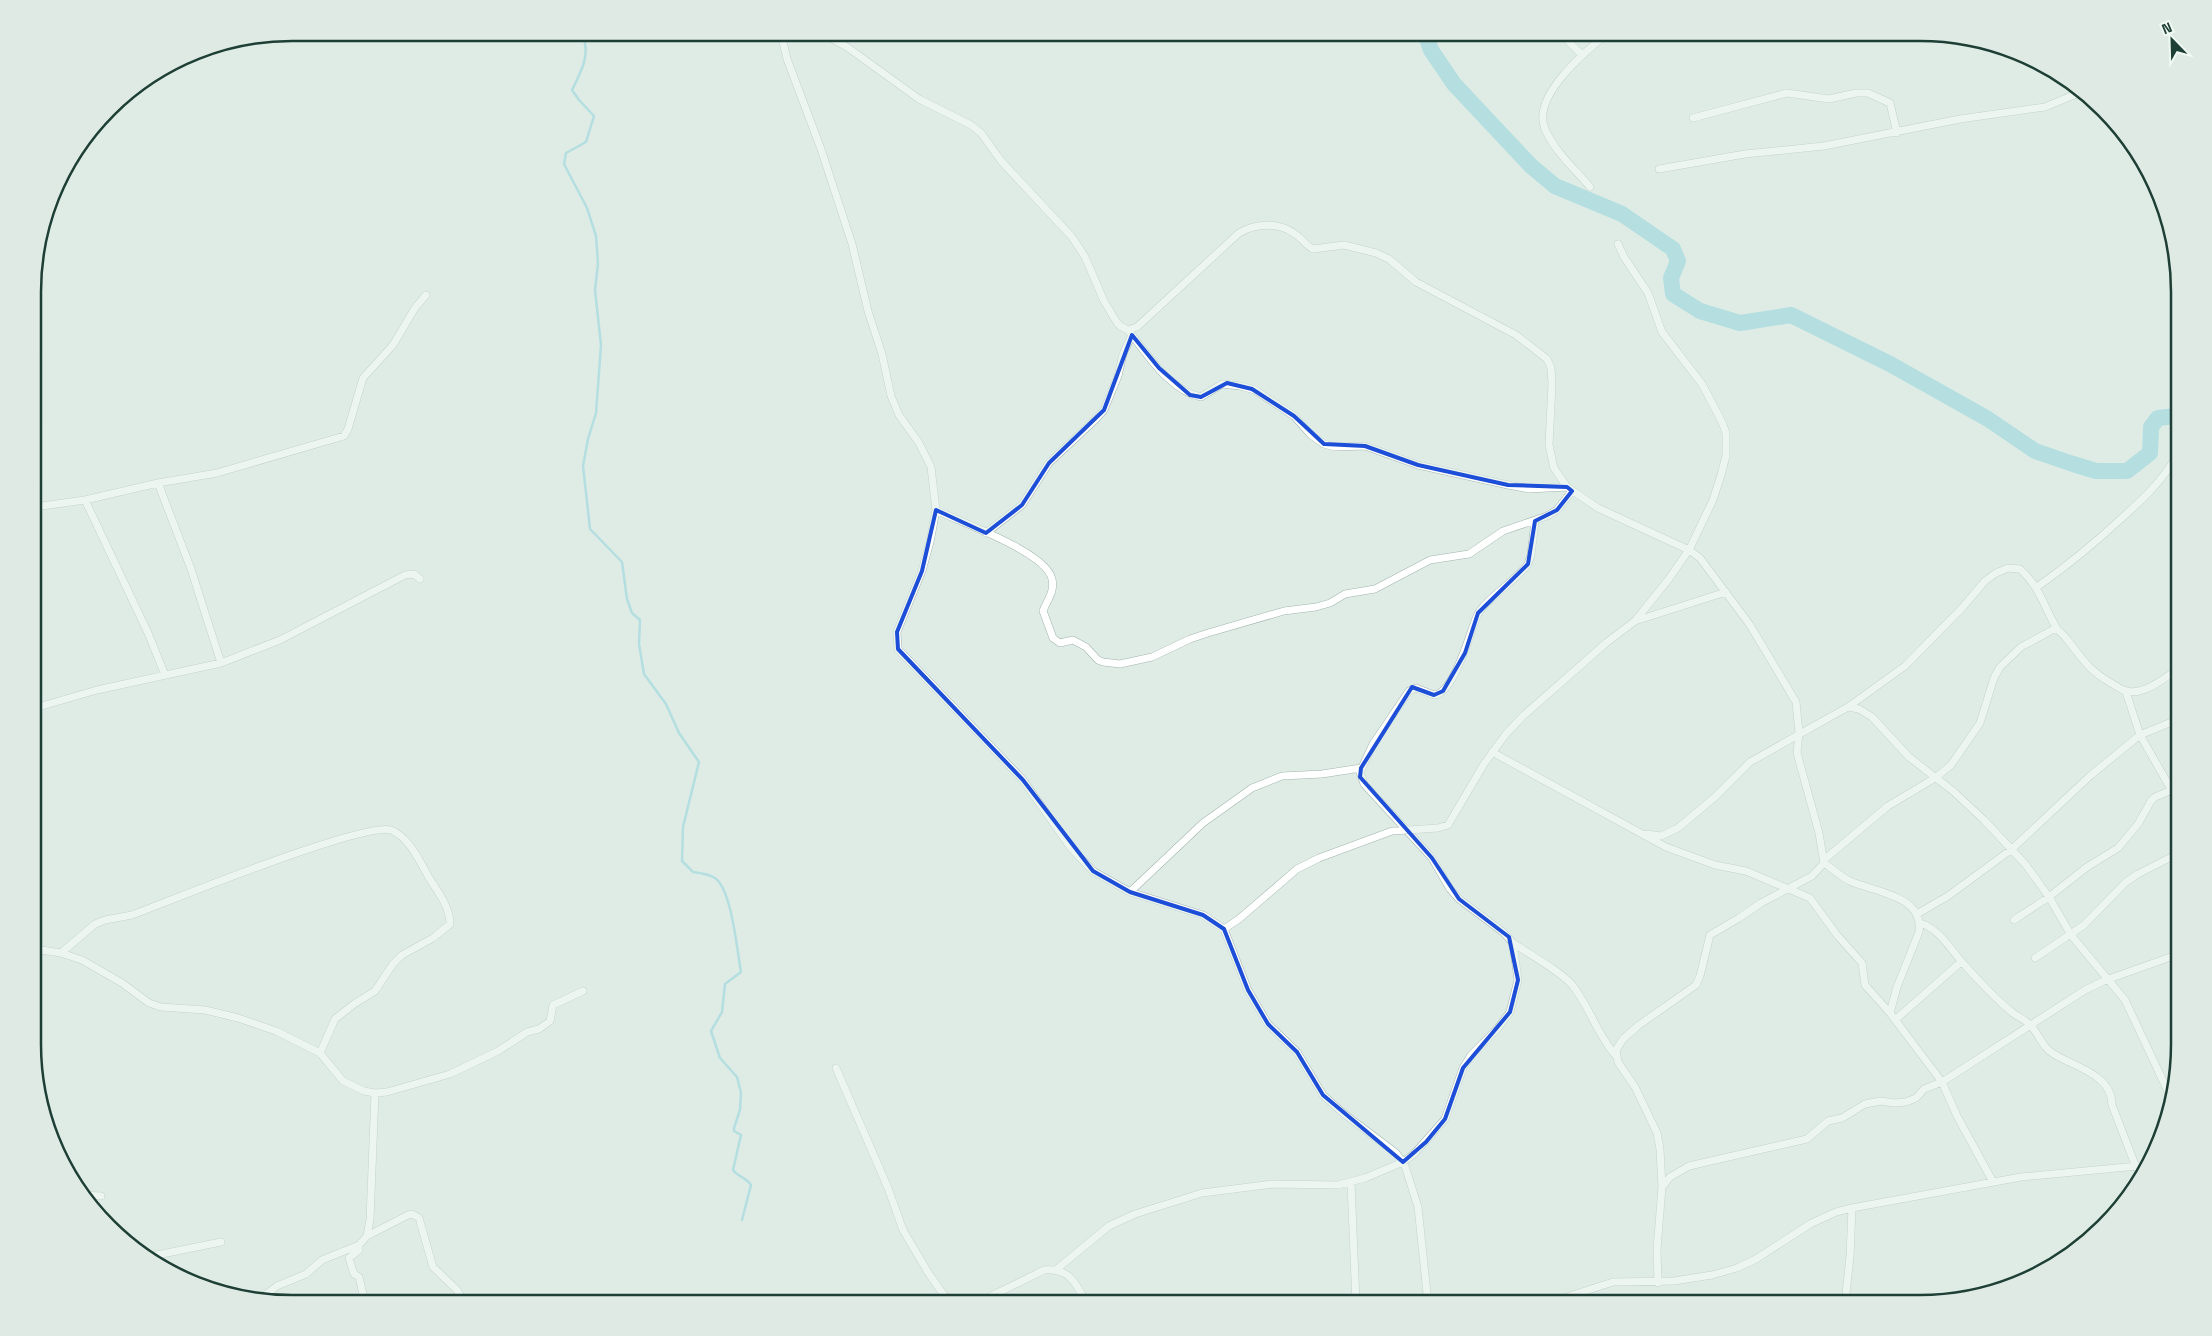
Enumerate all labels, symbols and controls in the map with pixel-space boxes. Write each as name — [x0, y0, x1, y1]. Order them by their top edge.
north arrow — [2147, 15, 2197, 65]
text: N — [2159, 18, 2175, 38]

